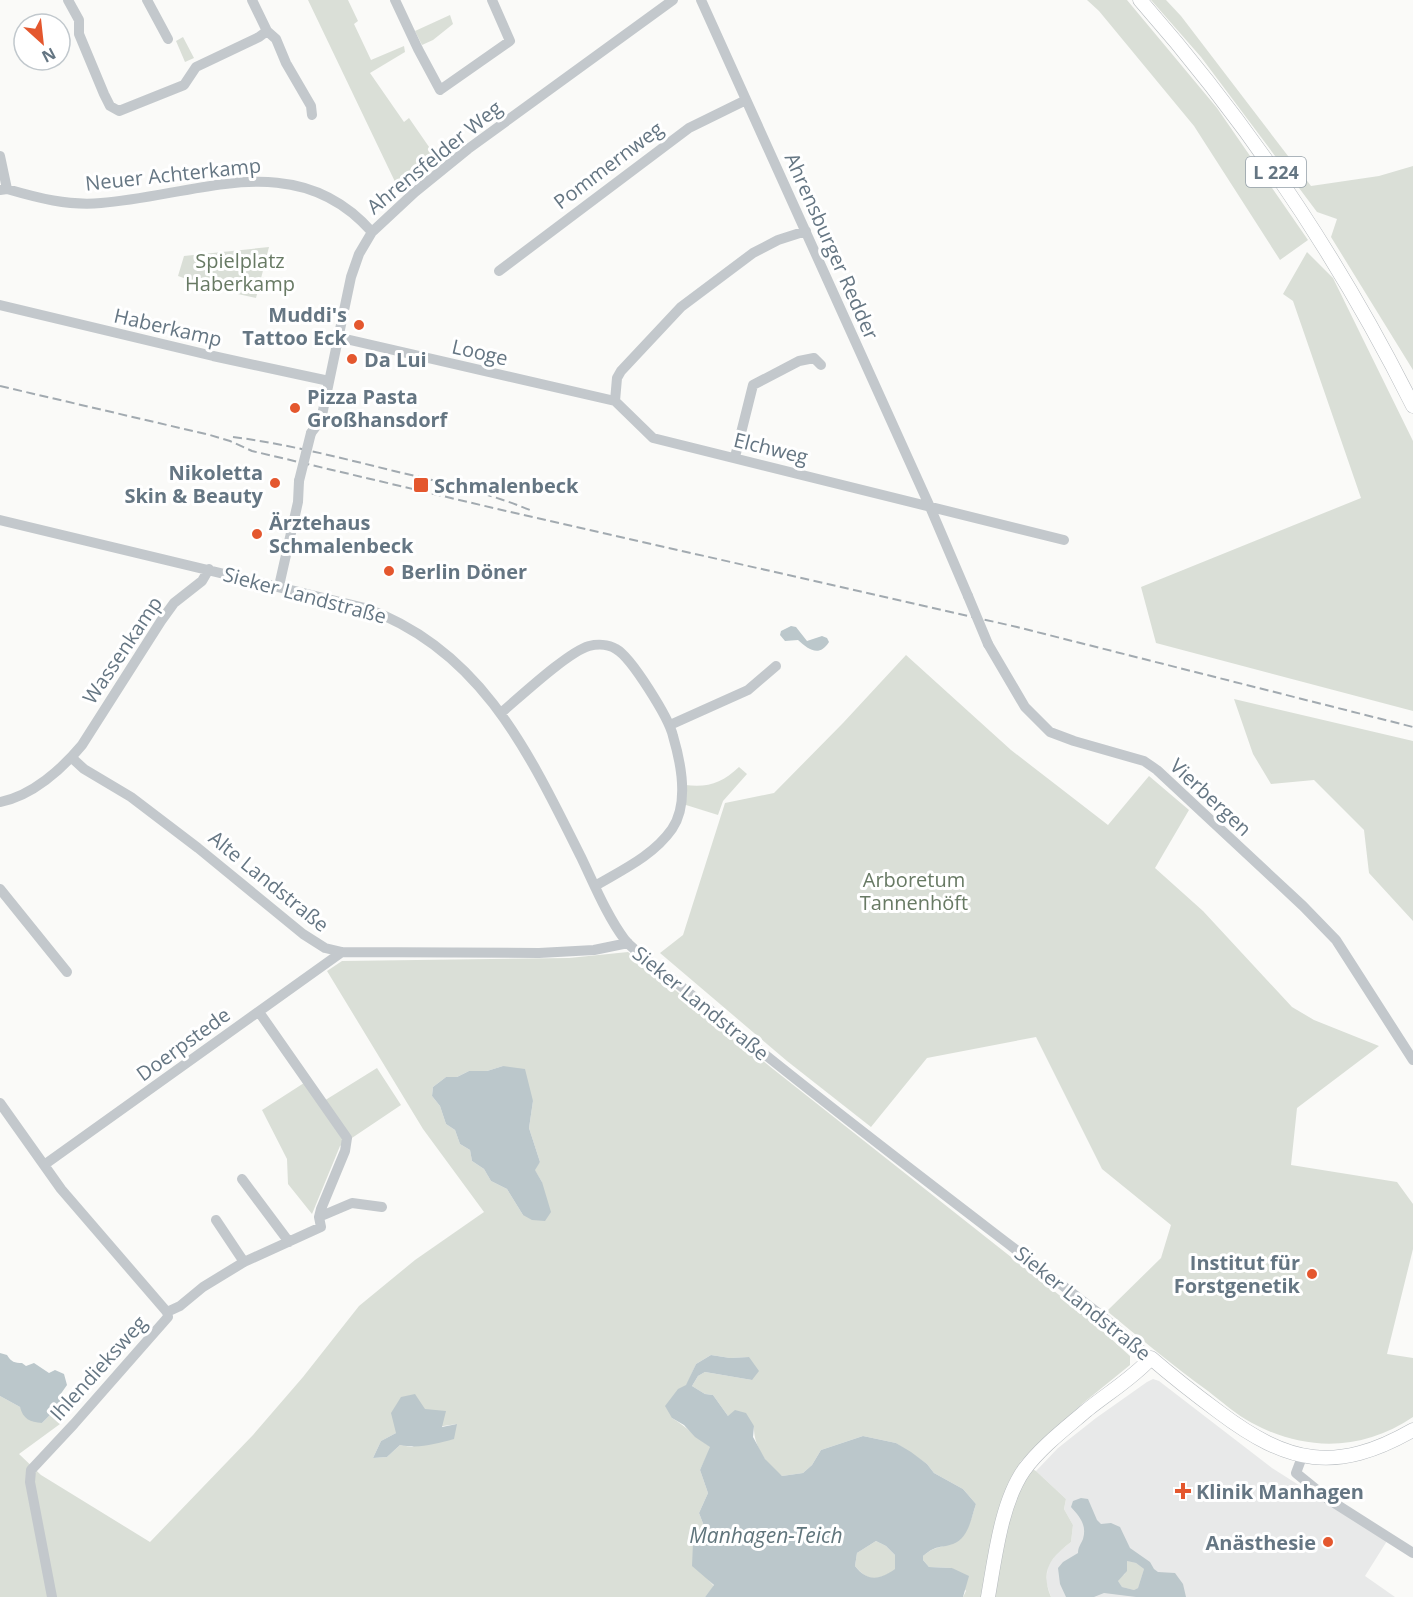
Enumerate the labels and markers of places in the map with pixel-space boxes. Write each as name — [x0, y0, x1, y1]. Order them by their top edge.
place label: Muddi's Tattoo Eck — [242, 301, 348, 351]
marker: Muddi's Tattoo Eck — [352, 318, 366, 332]
place label: Da Lui — [364, 346, 427, 373]
marker: Da Lui — [345, 352, 359, 366]
place label: Pizza Pasta Großhansdorf — [307, 383, 449, 433]
marker: Pizza Pasta Großhansdorf — [288, 401, 302, 415]
place label: Nikoletta Skin & Beauty — [124, 459, 264, 509]
place label: Schmalenbeck — [434, 472, 579, 499]
marker: Nikoletta Skin & Beauty — [268, 476, 282, 490]
marker: Schmalenbeck — [412, 476, 430, 494]
place label: Ärztehaus Schmalenbeck — [269, 509, 414, 559]
marker: Ärztehaus Schmalenbeck — [250, 527, 264, 541]
place label: Berlin Döner — [401, 558, 527, 585]
marker: Berlin Döner — [382, 564, 396, 578]
place label: Institut für Forstgenetik — [1174, 1249, 1301, 1299]
marker: Institut für Forstgenetik — [1305, 1267, 1319, 1281]
place label: Klinik Manhagen — [1196, 1478, 1364, 1505]
marker: Klinik Manhagen — [1174, 1482, 1192, 1500]
place label: Anästhesie — [1206, 1529, 1316, 1556]
marker: Anästhesie — [1321, 1535, 1335, 1549]

